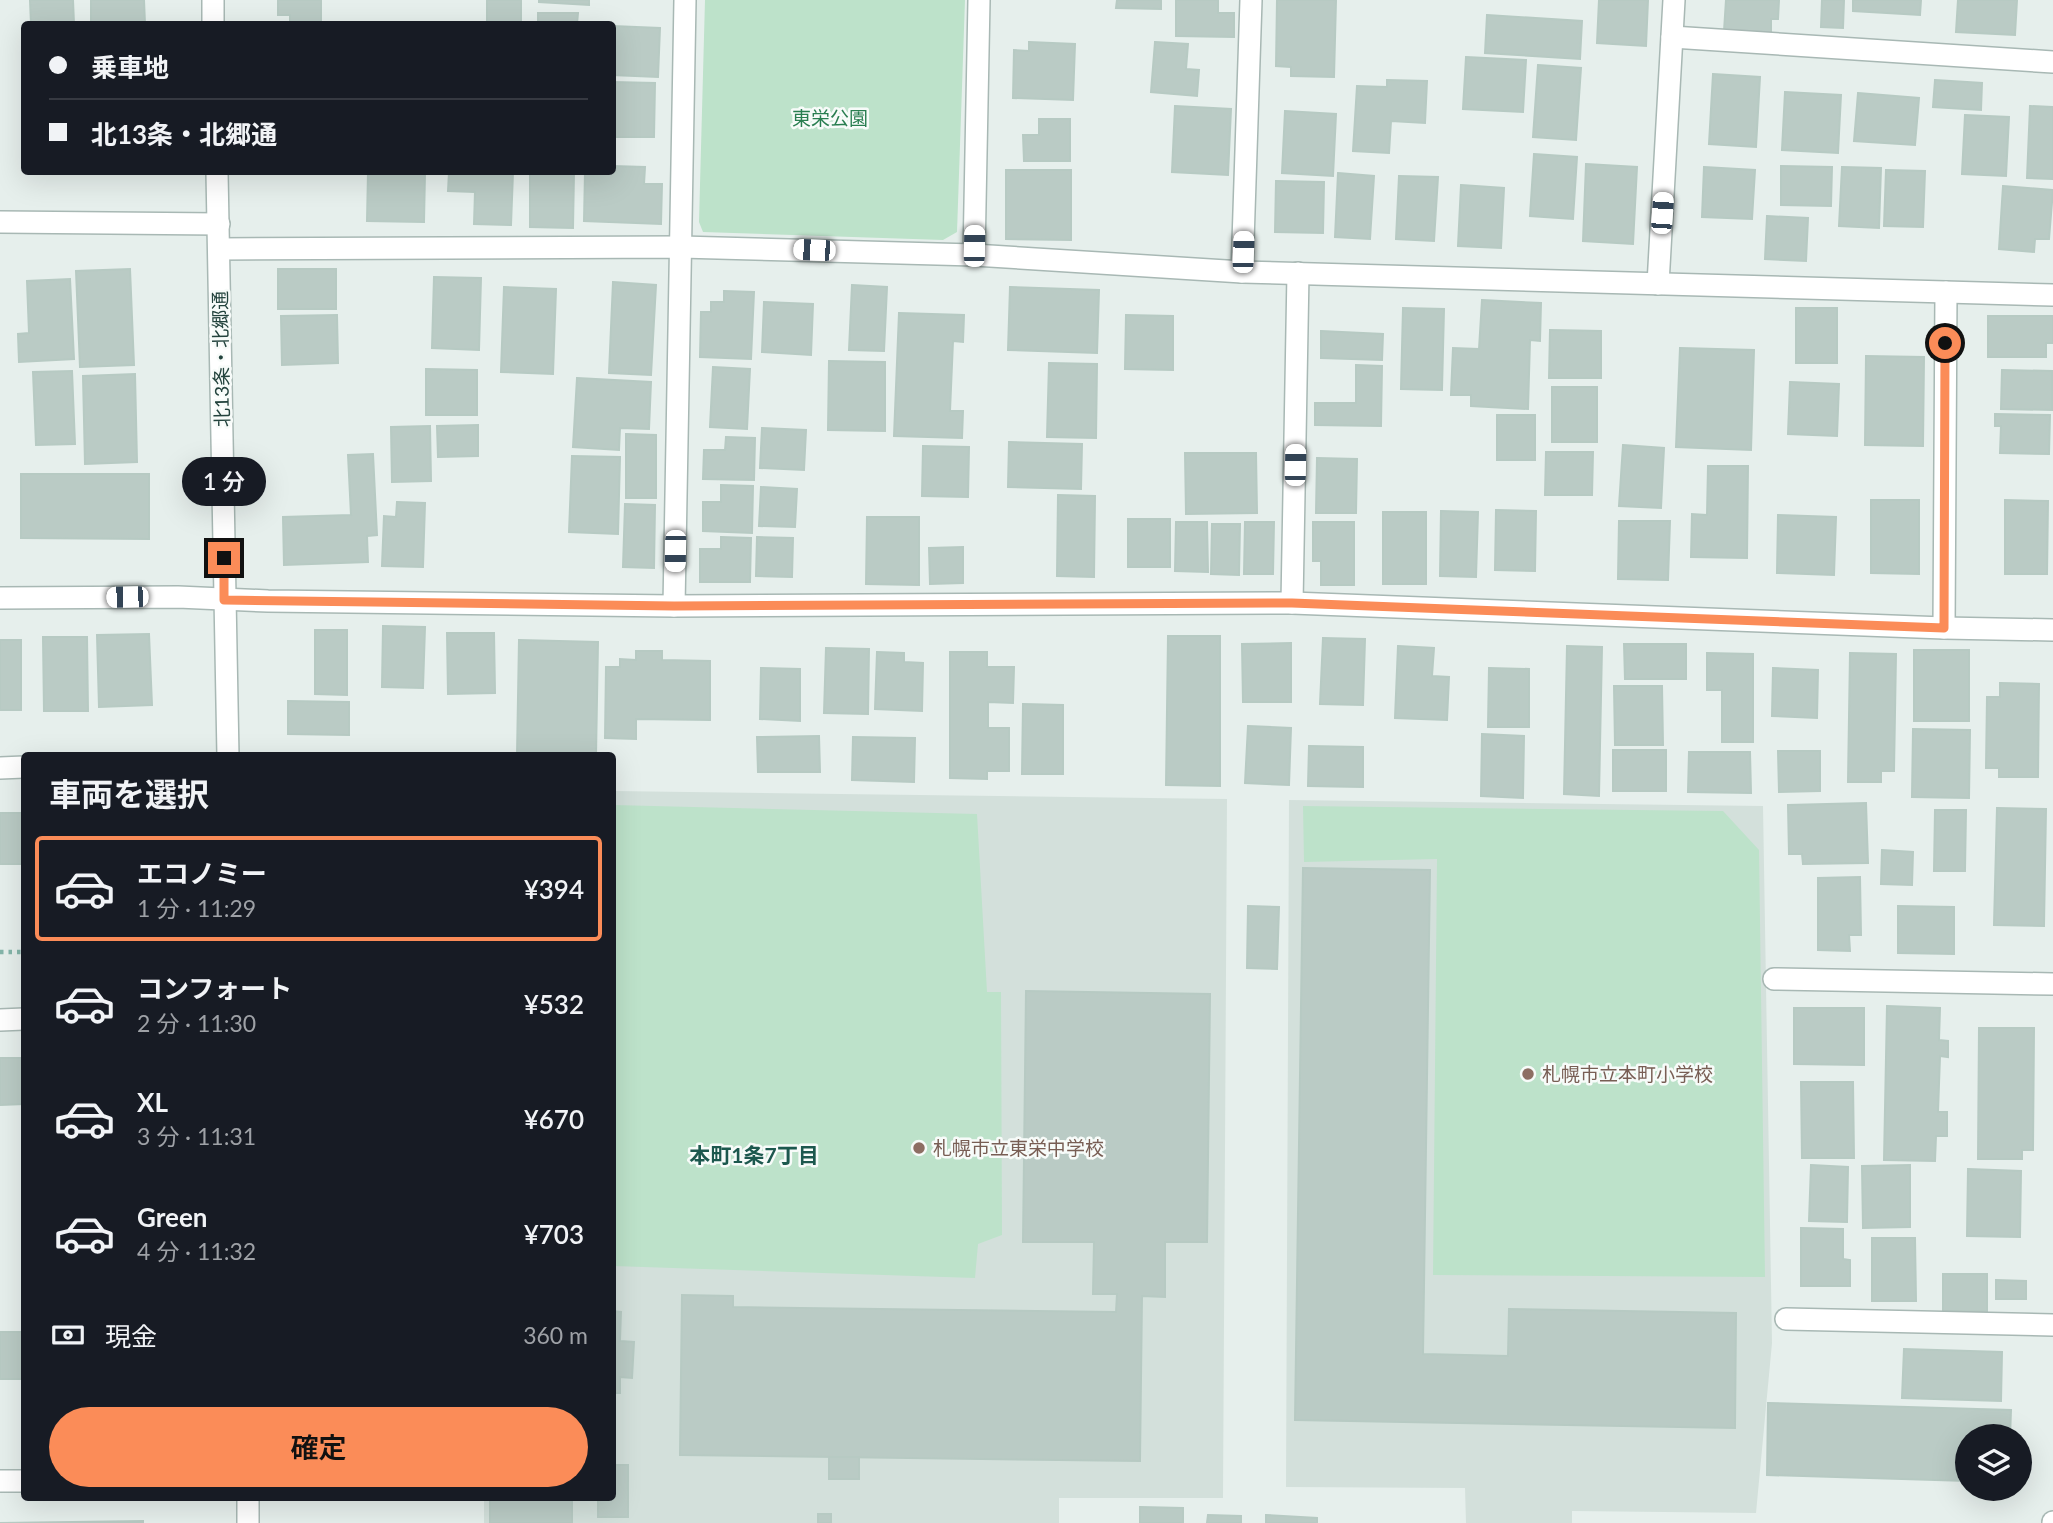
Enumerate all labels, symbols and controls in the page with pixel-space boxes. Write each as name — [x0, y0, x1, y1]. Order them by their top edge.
text: 乗車地 — [91, 51, 169, 83]
park label: 東栄公園 — [792, 106, 868, 129]
text: 北13条・北郷通 — [91, 118, 277, 150]
car — [1651, 191, 1674, 235]
car — [964, 225, 985, 267]
car — [1232, 231, 1255, 273]
car — [793, 239, 836, 261]
street label: 北13条・北郷通 — [208, 291, 233, 427]
route start — [1929, 327, 1961, 359]
car — [1285, 444, 1306, 486]
callout: 1 分 — [182, 456, 266, 505]
text: 1 分 — [203, 467, 245, 495]
car — [665, 530, 686, 572]
route end — [208, 542, 240, 574]
car — [106, 586, 149, 608]
text: 車両を選択 — [49, 774, 209, 813]
icon: car — [53, 857, 116, 920]
text: エコノミー — [137, 857, 267, 889]
text: ¥394 — [524, 873, 584, 905]
text: 1 分 · 11:29 — [137, 894, 256, 922]
icon: car — [53, 972, 116, 1035]
text: コンフォート — [137, 972, 292, 1004]
text: ¥532 — [524, 988, 584, 1020]
text: 2 分 · 11:30 — [137, 1009, 256, 1037]
place label: 札幌市立本町小学校 — [1542, 1062, 1713, 1085]
marker: 札幌市立本町小学校 — [1520, 1066, 1536, 1082]
text: XL — [137, 1086, 168, 1118]
icon: car — [53, 1087, 116, 1150]
text: ¥670 — [524, 1103, 584, 1135]
text: 3 分 · 11:31 — [137, 1122, 256, 1150]
place label: 札幌市立東栄中学校 — [933, 1136, 1104, 1159]
marker: 札幌市立東栄中学校 — [911, 1140, 927, 1156]
district label: 本町1条7丁目 — [689, 1142, 819, 1167]
text: Green — [137, 1201, 207, 1233]
icon: car — [53, 1202, 116, 1265]
text: ¥703 — [524, 1218, 584, 1250]
text: 4 分 · 11:32 — [137, 1237, 256, 1265]
icon: cash — [49, 1316, 87, 1354]
text: 現金 — [105, 1320, 157, 1352]
text: 360 m — [523, 1321, 588, 1349]
button: 確定 — [49, 1407, 588, 1487]
map controls — [1955, 1424, 2032, 1501]
button: layers — [1955, 1424, 2032, 1501]

